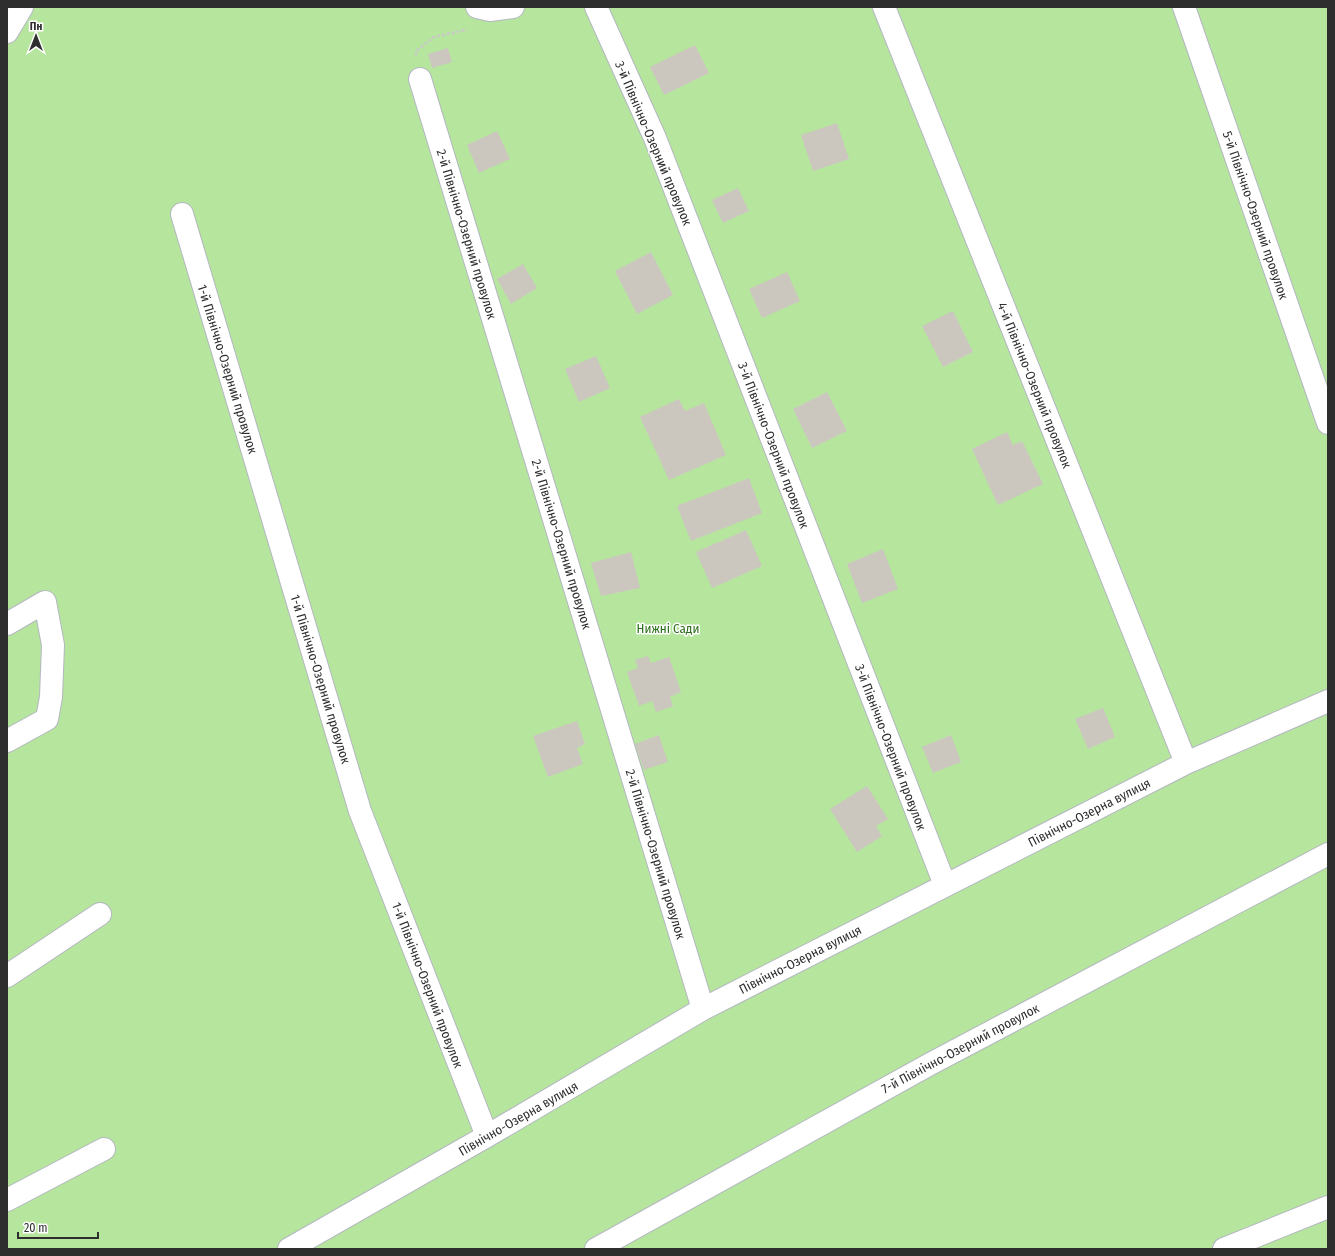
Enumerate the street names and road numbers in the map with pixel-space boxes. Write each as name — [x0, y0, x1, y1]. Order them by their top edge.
street label: 3-й Північно-Озерний провулок — [612, 59, 695, 228]
street label: 5-й Північно-Озерний провулок — [1220, 129, 1291, 301]
street label: 2-й Північно-Озерний провулок — [434, 147, 500, 321]
street label: 1-й Північно-Озерний провулок — [195, 283, 260, 456]
street label: 4-й Північно-Озерний провулок — [994, 300, 1075, 470]
street label: 3-й Північно-Озерний провулок — [735, 360, 812, 530]
street label: 2-й Північно-Озерний провулок — [529, 457, 595, 631]
street label: 1-й Північно-Озерний провулок — [288, 593, 353, 766]
street label: 3-й Північно-Озерний провулок — [852, 662, 929, 832]
street label: 2-й Північно-Озерний провулок — [623, 767, 689, 941]
street label: Північно-Озерна вулиця — [1026, 775, 1153, 850]
street label: 1-й Північно-Озерний провулок — [389, 900, 466, 1070]
street label: Північно-Озерна вулиця — [737, 922, 864, 997]
street label: 7-й Північно-Озерний провулок — [879, 1000, 1042, 1096]
street label: Північно-Озерна вулиця — [456, 1078, 581, 1159]

